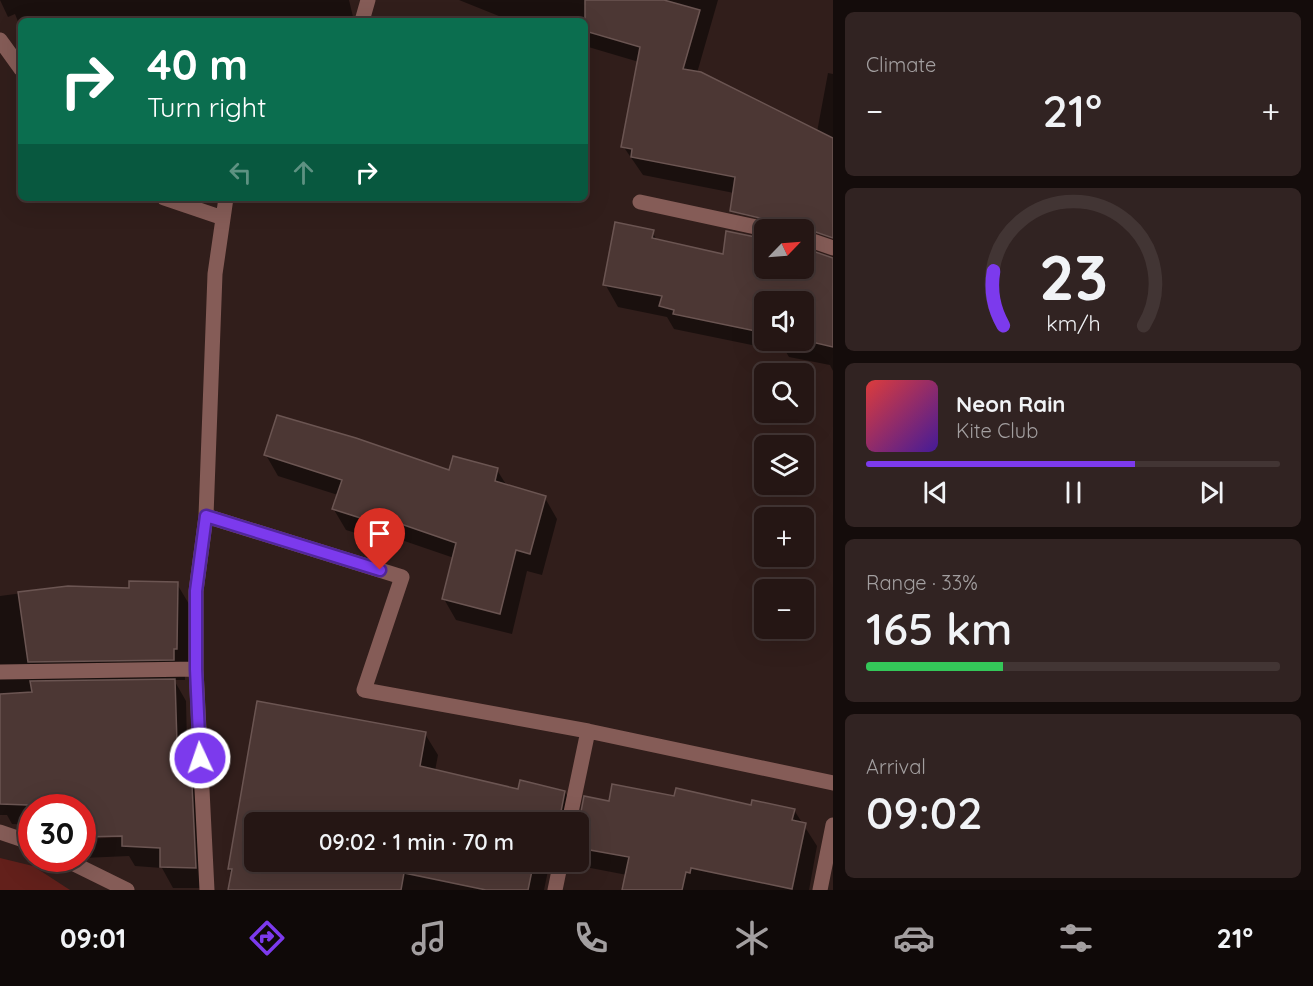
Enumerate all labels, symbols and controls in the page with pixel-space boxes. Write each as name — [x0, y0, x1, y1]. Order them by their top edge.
text: 40 m — [147, 38, 248, 91]
icon: right — [48, 42, 126, 120]
text: Climate — [866, 52, 936, 77]
text: 21° — [1043, 82, 1102, 138]
text: Turn right — [147, 90, 266, 124]
text: − — [866, 90, 883, 131]
text: + — [1261, 90, 1280, 131]
icon: left — [224, 156, 257, 189]
icon: ahead — [287, 156, 320, 189]
icon: right — [350, 156, 383, 189]
north arrow — [754, 219, 814, 279]
map controls — [754, 219, 814, 639]
text: 23 — [1038, 239, 1108, 317]
button: sound — [754, 291, 814, 351]
text: km/h — [1046, 311, 1100, 337]
button: search — [754, 363, 814, 423]
text: Neon Rain — [956, 390, 1065, 418]
text: Kite Club — [956, 418, 1038, 443]
button: layers — [754, 435, 814, 495]
icon: previous — [919, 476, 952, 509]
icon: pause — [1057, 476, 1090, 509]
icon: next — [1195, 476, 1228, 509]
button: + — [754, 507, 814, 567]
pin — [354, 508, 405, 570]
icon: arrive — [363, 517, 396, 550]
text: Range · 33% — [866, 570, 978, 595]
button: − — [754, 579, 814, 639]
text: 165 km — [866, 600, 1012, 656]
position arrow — [168, 726, 232, 790]
text: Arrival — [866, 754, 926, 779]
text: 09:02 — [866, 784, 983, 840]
speed limit sign: 30 — [18, 794, 96, 872]
text: 09:02 · 1 min · 70 m — [319, 828, 514, 856]
icon: directions — [246, 917, 288, 959]
icon: music — [408, 917, 450, 959]
icon: phone — [570, 917, 612, 959]
icon: climate — [731, 917, 773, 959]
icon: car — [893, 917, 935, 959]
icon: filters — [1055, 917, 1097, 959]
text: 09:01 — [60, 921, 126, 955]
text: 21° — [1217, 921, 1253, 955]

